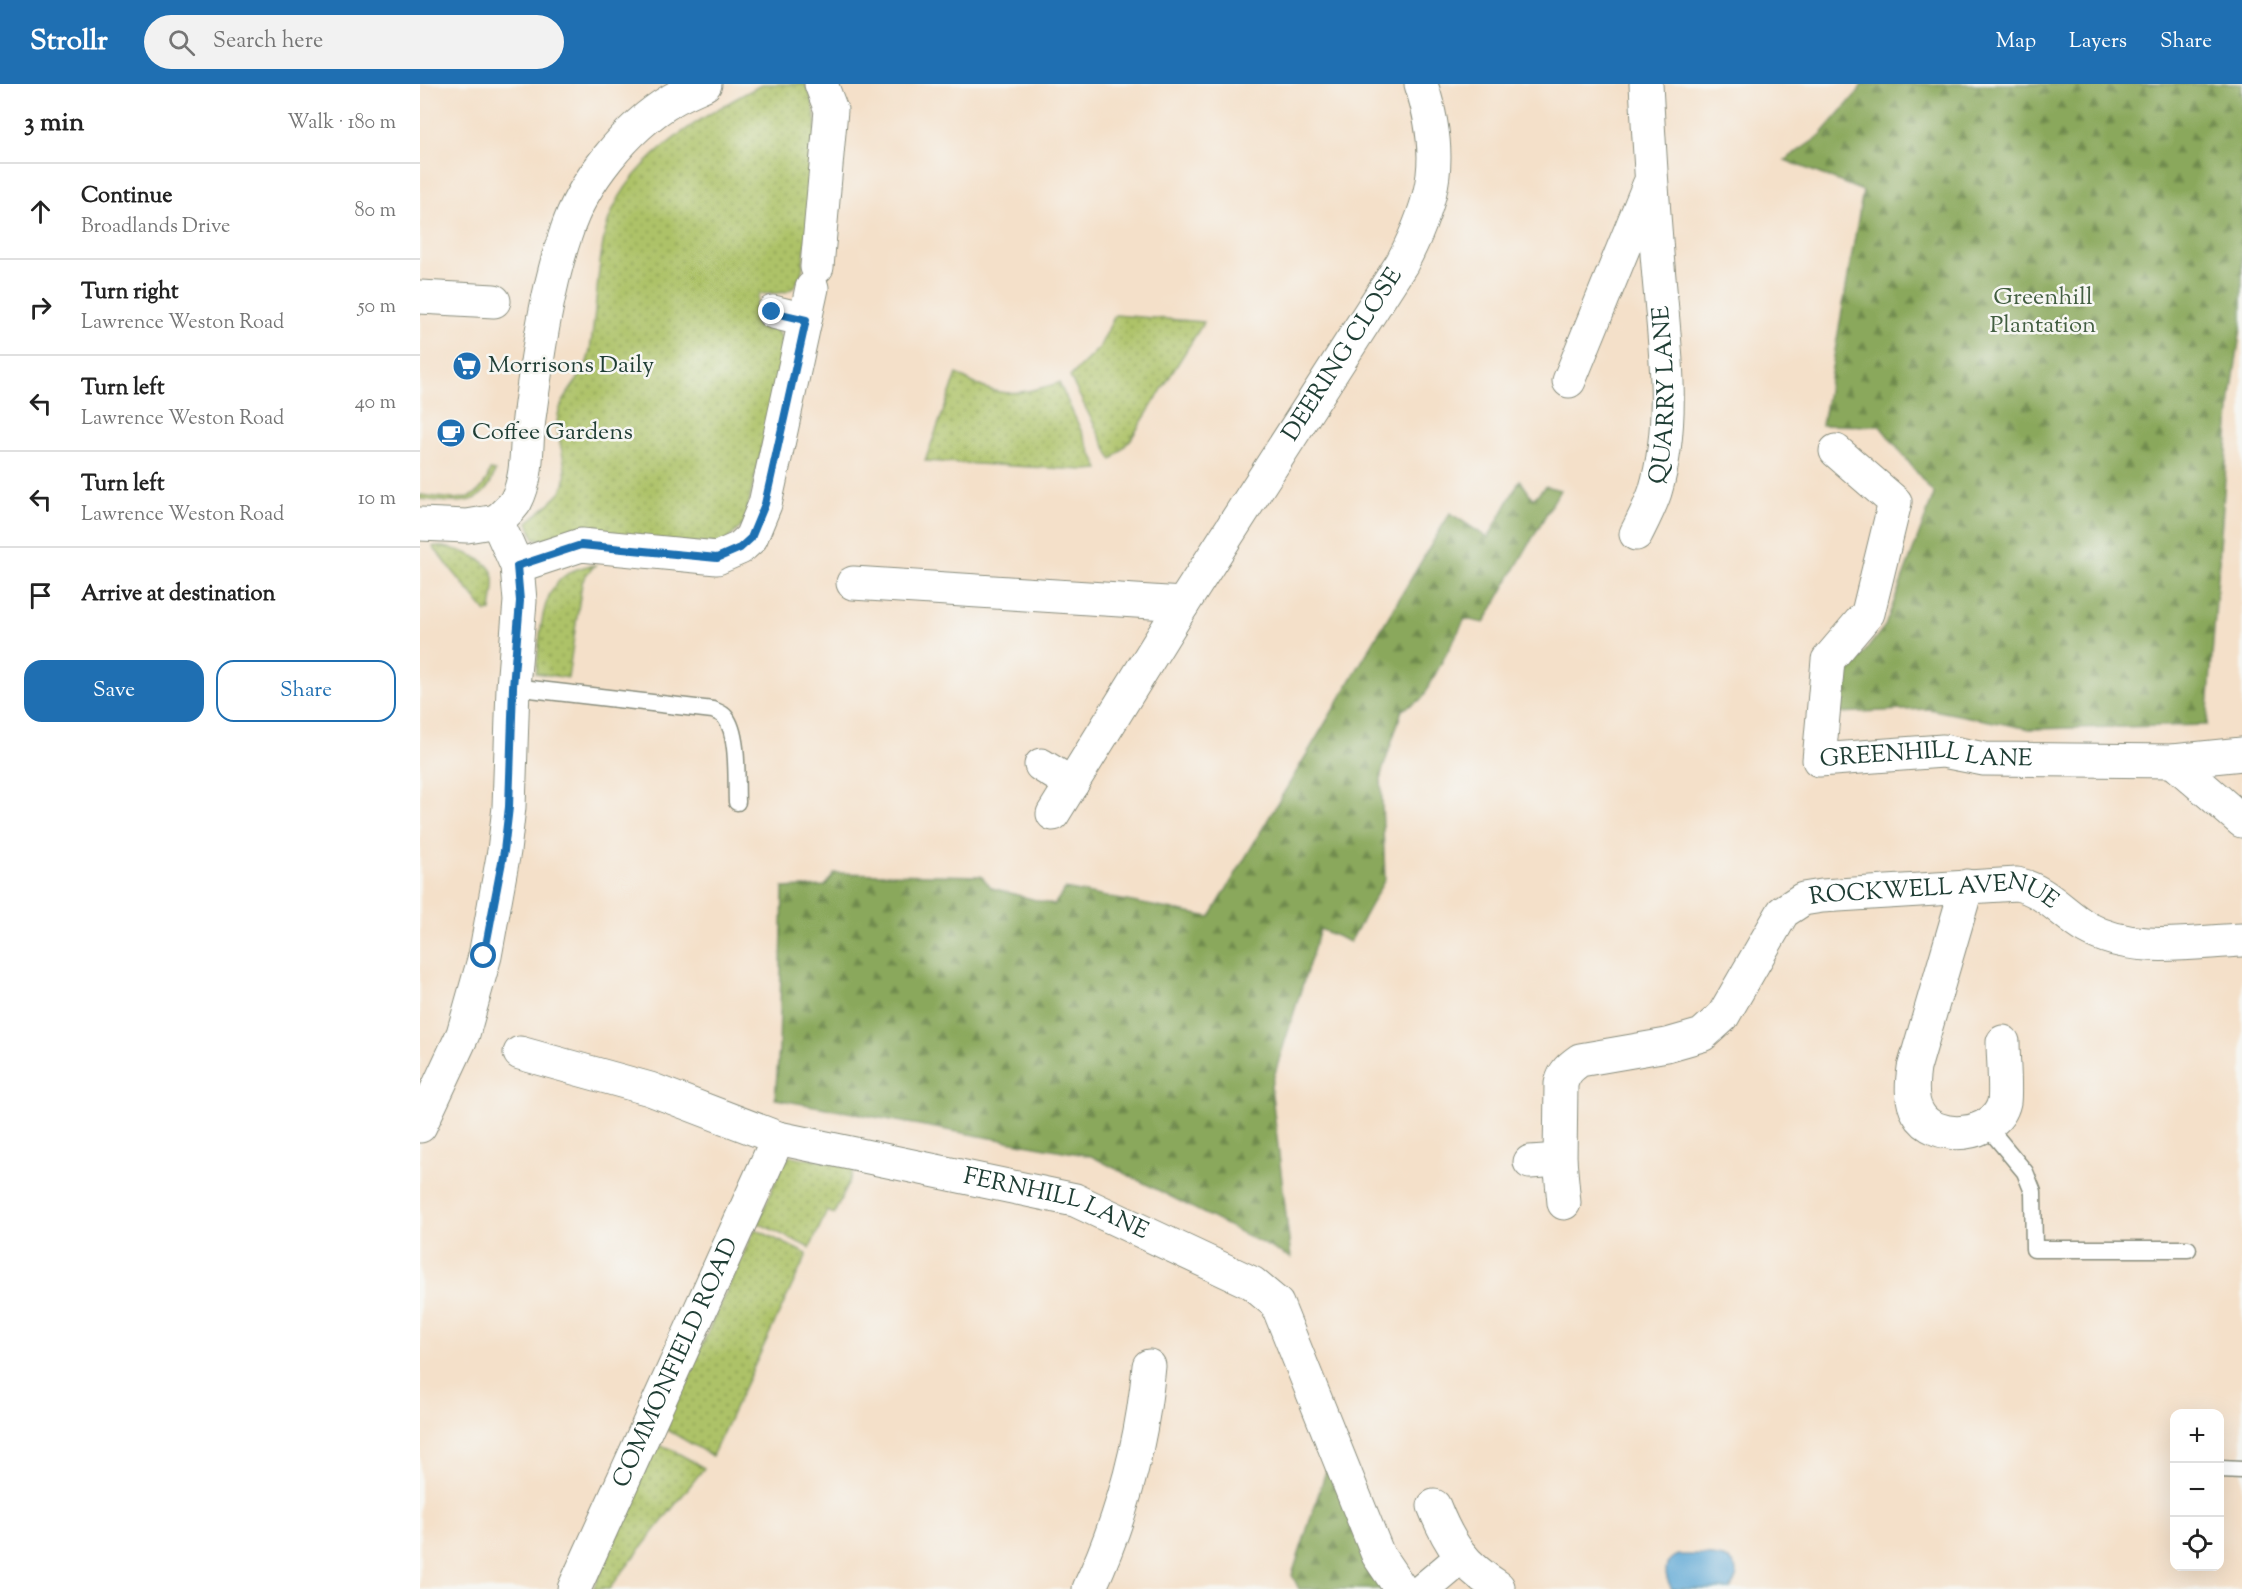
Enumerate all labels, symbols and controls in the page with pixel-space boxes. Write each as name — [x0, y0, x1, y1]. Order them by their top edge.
search box — [144, 15, 564, 69]
text: Strollr — [30, 22, 108, 62]
icon: search — [165, 26, 198, 59]
text: Search here — [213, 26, 323, 58]
text: Map — [1996, 27, 2036, 57]
text: Layers — [2069, 27, 2127, 57]
text: Share — [2160, 27, 2212, 57]
text: 3 min — [24, 105, 84, 142]
text: Walk · 180 m — [287, 109, 396, 138]
text: Continue — [81, 181, 172, 213]
icon: ahead — [24, 195, 57, 228]
text: 80 m — [355, 197, 396, 226]
text: Broadlands Drive — [81, 213, 230, 242]
street label: DEERING CLOSE — [1275, 261, 1412, 448]
text: Turn right — [81, 277, 178, 309]
park label: Greenhill Plantation — [1990, 281, 2096, 343]
icon: right — [24, 291, 57, 324]
text: 50 m — [358, 293, 396, 322]
route end — [758, 298, 784, 324]
street label: QUARRY LANE — [1641, 304, 1684, 488]
text: Lawrence Weston Road — [81, 309, 284, 338]
place label: Morrisons Daily — [488, 349, 654, 383]
supermarket icon: Morrisons Daily — [451, 350, 483, 382]
text: Turn left — [81, 373, 164, 405]
icon: left — [24, 387, 57, 420]
text: 40 m — [355, 389, 396, 418]
text: Lawrence Weston Road — [81, 405, 284, 434]
place label: Coffee Gardens — [472, 416, 633, 450]
cafe icon: Coffee Gardens — [435, 417, 467, 449]
text: Turn left — [81, 469, 164, 501]
icon: left — [24, 483, 57, 516]
text: 10 m — [358, 485, 396, 514]
text: Lawrence Weston Road — [81, 501, 284, 530]
icon: arrive — [24, 579, 57, 612]
text: Arrive at destination — [81, 579, 276, 611]
button: Save — [24, 660, 204, 722]
button: Share — [216, 660, 396, 722]
street label: GREENHILL LANE — [1819, 734, 2033, 777]
street label: ROCKWELL AVENUE — [1807, 865, 2066, 918]
route start — [470, 942, 496, 968]
street label: FERNHILL LANE — [960, 1160, 1154, 1249]
street label: COMMONFIELD ROAD — [605, 1232, 748, 1494]
map controls — [2170, 1409, 2224, 1571]
button: + — [2170, 1409, 2224, 1463]
button: − — [2170, 1463, 2224, 1517]
button: locate — [2170, 1517, 2224, 1571]

